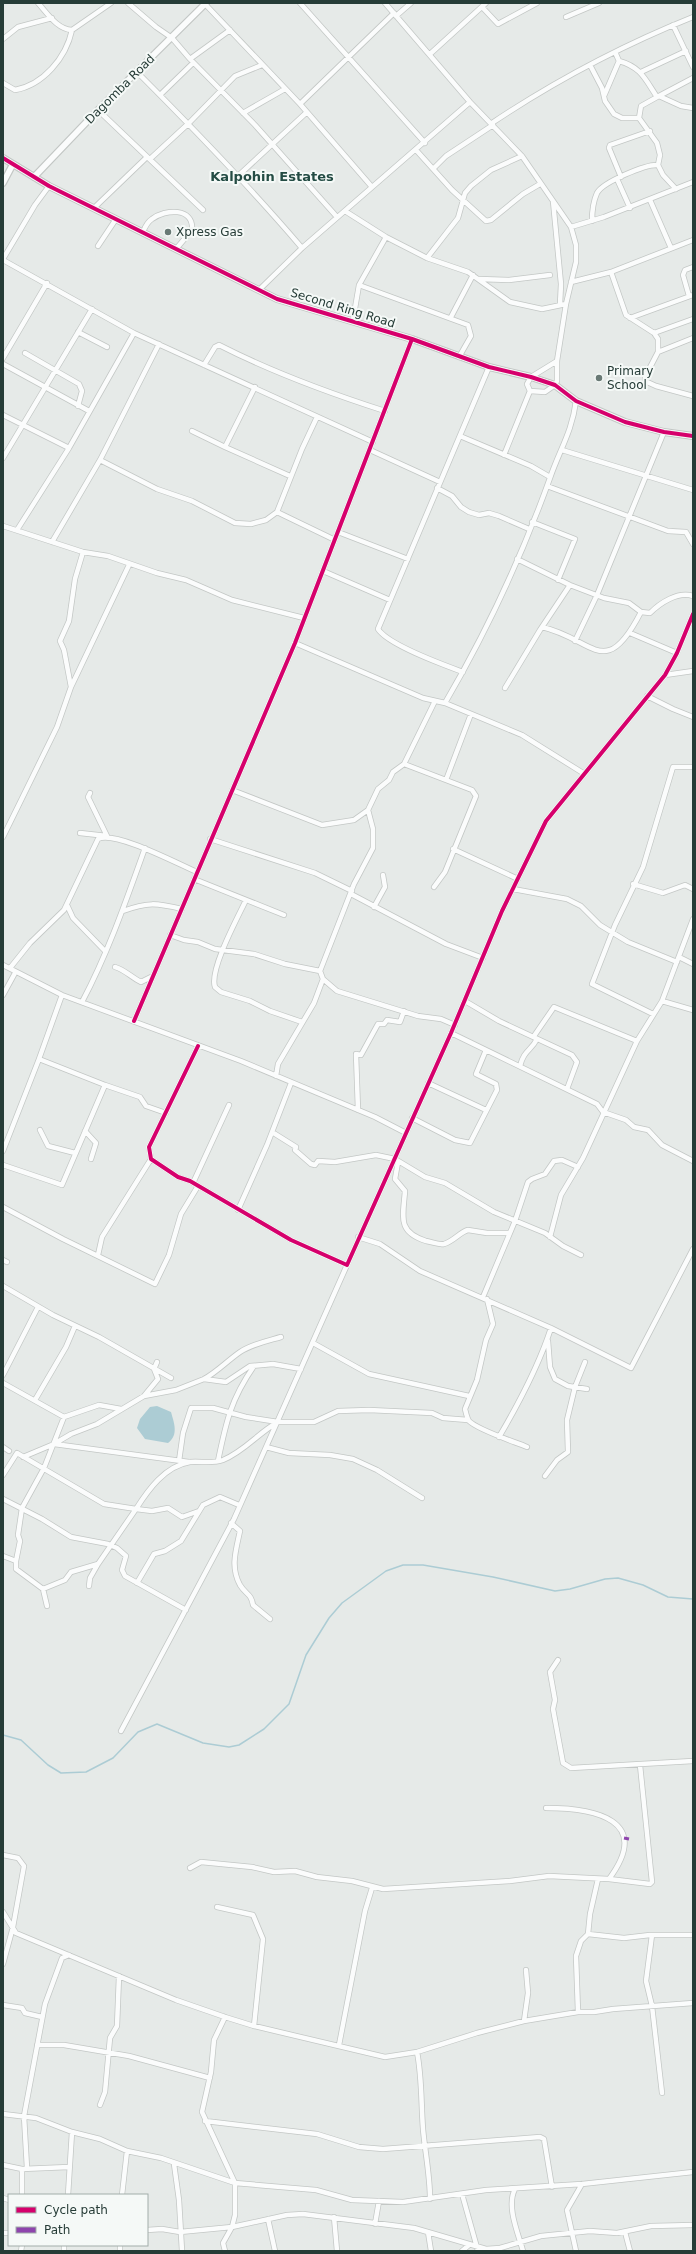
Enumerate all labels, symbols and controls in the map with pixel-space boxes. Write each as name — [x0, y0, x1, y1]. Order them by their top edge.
street label: Dagomba Road — [82, 51, 158, 127]
district label: Kalpohin Estates — [210, 169, 334, 184]
place label: Xpress Gas — [176, 225, 243, 239]
marker: Xpress Gas — [163, 227, 173, 237]
street label: Second Ring Road — [289, 285, 397, 331]
place label: Primary School — [607, 364, 653, 392]
marker: Primary School — [594, 373, 604, 383]
legend — [8, 2194, 148, 2246]
text: Cycle path — [44, 2203, 108, 2217]
text: Path — [44, 2223, 70, 2237]

